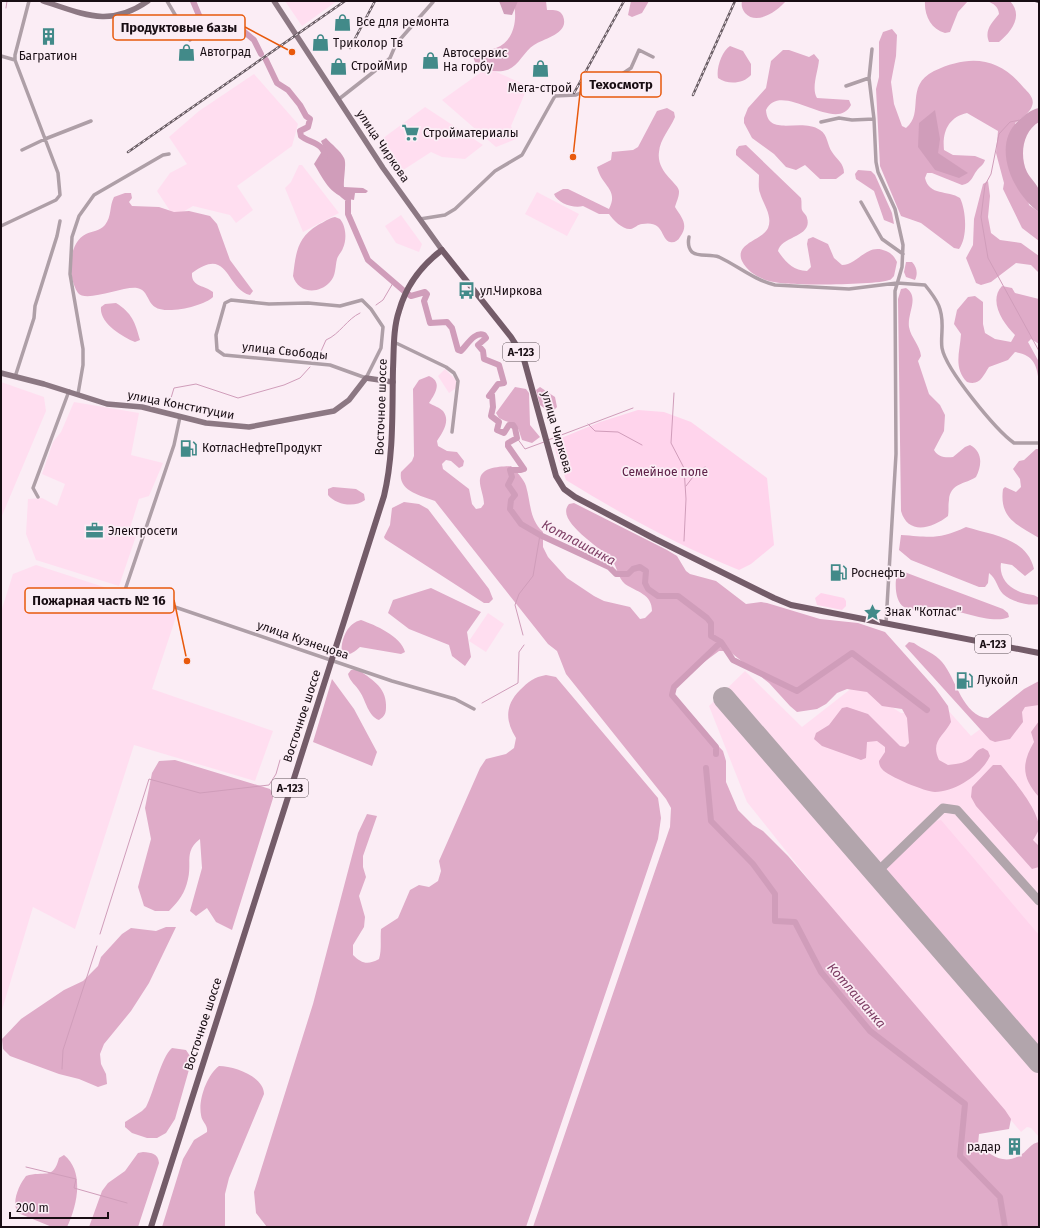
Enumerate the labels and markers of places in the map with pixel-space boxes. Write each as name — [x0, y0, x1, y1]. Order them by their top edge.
shop icon: Все для ремонта — [333, 12, 353, 32]
callout: Продуктовые базы — [113, 15, 245, 40]
place label: Все для ремонта — [356, 15, 449, 29]
building icon: Багратион — [38, 27, 58, 47]
shop icon: Триколор Тв — [310, 33, 330, 53]
place label: Триколор Тв — [333, 36, 404, 50]
shop icon: Автоград — [177, 42, 197, 62]
place label: Автоград — [200, 45, 251, 59]
place label: Автосервис На горбу — [443, 46, 508, 74]
place label: Багратион — [19, 49, 77, 63]
shop icon: Автосервис На горбу — [420, 50, 440, 70]
shop icon: СтройМир — [328, 56, 348, 76]
place label: СтройМир — [351, 59, 408, 73]
shop icon: Мега-строй — [530, 59, 550, 79]
callout: Техосмотр — [581, 72, 661, 97]
place label: Мега-строй — [508, 81, 572, 95]
supermarket icon: Стройматериалы — [400, 123, 420, 143]
place label: Стройматериалы — [423, 126, 518, 140]
bus stop icon: ул.Чиркова — [457, 281, 477, 301]
place label: ул.Чиркова — [480, 284, 542, 298]
fuel station icon: КотласНефтеПродукт — [179, 438, 199, 458]
place label: КотласНефтеПродукт — [202, 441, 322, 455]
office icon: Электросети — [85, 521, 105, 541]
place label: Электросети — [108, 524, 178, 538]
fuel station icon: Роснефть — [828, 563, 848, 583]
place label: Роснефть — [851, 566, 905, 580]
callout: Пожарная часть № 16 — [25, 588, 174, 613]
place icon: Знак "Котлас" — [862, 602, 882, 622]
place label: Знак "Котлас" — [885, 605, 962, 619]
fuel station icon: Лукойл — [954, 670, 974, 690]
place label: Лукойл — [977, 673, 1018, 687]
building icon: радар — [1004, 1137, 1024, 1157]
place label: радар — [967, 1140, 1001, 1154]

